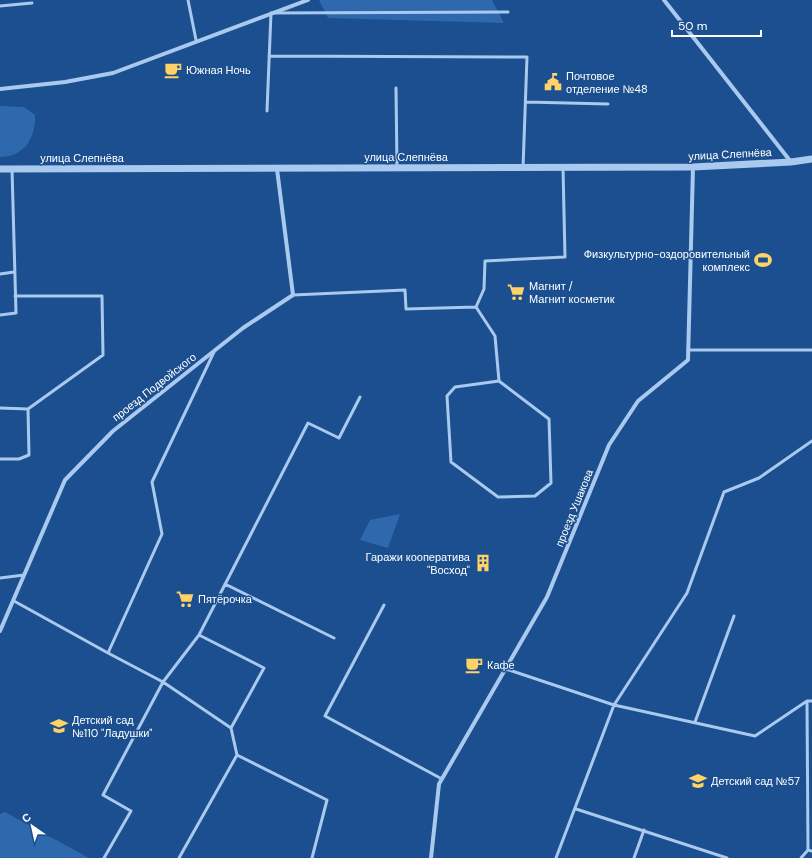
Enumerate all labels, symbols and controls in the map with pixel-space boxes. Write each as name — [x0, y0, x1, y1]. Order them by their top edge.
scale bar — [672, 12, 761, 38]
text: 50 m — [678, 18, 707, 34]
cafe icon: Южная Ночь — [163, 60, 183, 80]
place label: Южная Ночь — [186, 63, 251, 77]
place label: Почтовое отделение №48 — [566, 69, 648, 96]
public building icon: Почтовое отделение №48 — [543, 72, 563, 92]
street label: улица Слепнёва — [688, 145, 773, 163]
street label: улица Слепнёва — [364, 150, 449, 164]
street label: улица Слепнёва — [40, 151, 125, 165]
place label: Физкультурно-оздоровительный комплекс — [584, 247, 750, 274]
sports icon: Физкультурно-оздоровительный комплекс — [753, 250, 773, 270]
place label: Магнит / Магнит косметик — [529, 279, 615, 306]
supermarket icon: Магнит / Магнит косметик — [506, 282, 526, 302]
street label: проезд Подвойского — [109, 350, 199, 424]
street label: проезд Ушакова — [552, 466, 596, 549]
place label: Гаражи кооператива "Восход" — [366, 550, 471, 577]
building icon: Гаражи кооператива "Восход" — [473, 553, 493, 573]
supermarket icon: Пятёрочка — [175, 589, 195, 609]
place label: Пятёрочка — [198, 592, 253, 606]
cafe icon: Кафе — [464, 655, 484, 675]
place label: Кафе — [487, 658, 515, 672]
place label: Детский сад №110 "Ладушки" — [72, 713, 153, 740]
school or university icon: Детский сад №110 "Ладушки" — [49, 716, 69, 736]
school or university icon: Детский сад №57 — [688, 771, 708, 791]
place label: Детский сад №57 — [711, 774, 800, 788]
north arrow — [12, 806, 52, 846]
text: С — [19, 810, 34, 826]

